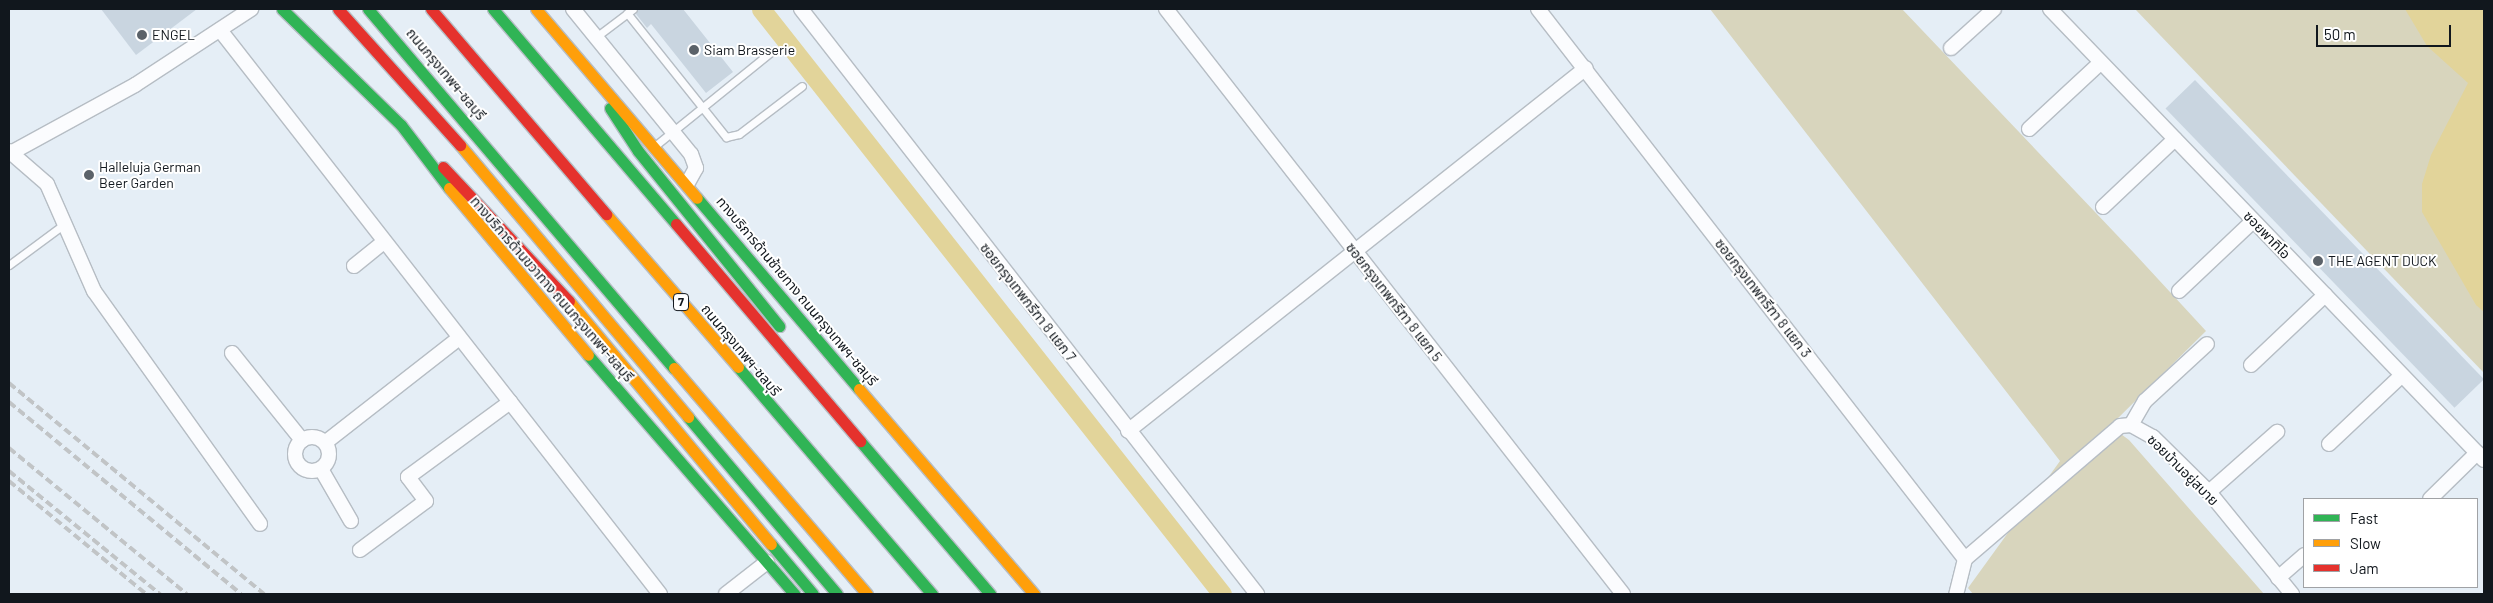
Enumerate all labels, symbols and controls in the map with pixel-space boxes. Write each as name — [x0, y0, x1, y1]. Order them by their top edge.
scale bar — [2318, 15, 2453, 47]
street label: ถนนกรุงเทพฯ-ชลบุรี — [403, 25, 489, 123]
text: 50 m — [2324, 25, 2356, 43]
place label: ENGEL — [152, 27, 195, 43]
marker: ENGEL — [136, 29, 148, 41]
place label: Siam Brasserie — [704, 42, 795, 58]
marker: Siam Brasserie — [688, 44, 700, 56]
place label: Halleluja German Beer Garden — [99, 159, 201, 192]
marker: Halleluja German Beer Garden — [83, 169, 95, 181]
street label: ทางบริการด้านขวาทาง ถนนกรุงเทพฯ-ชลบุรี — [467, 193, 637, 385]
street label: ทางบริการด้านซ้ายทาง ถนนกรุงเทพฯ-ชลบุรี — [713, 193, 881, 389]
street label: ซอยพาทิโอ — [2240, 207, 2294, 263]
street label: ซอยกรุงเทพกรีฑา 8 แยก 3 — [1711, 235, 1815, 361]
street label: ซอยกรุงเทพกรีฑา 8 แยก 7 — [977, 239, 1079, 365]
street label: ซอยกรุงเทพกรีฑา 8 แยก 5 — [1342, 239, 1446, 365]
place label: THE AGENT DUCK — [2328, 253, 2437, 269]
marker: THE AGENT DUCK — [2312, 255, 2324, 267]
road number: 7 — [672, 292, 690, 312]
street label: ถนนกรุงเทพฯ-ชลบุรี — [698, 301, 784, 399]
street label: ซอยบ้านอยู่สบาย — [2144, 431, 2222, 509]
legend — [2303, 498, 2478, 588]
text: Fast — [2350, 509, 2378, 527]
text: Slow — [2350, 534, 2381, 552]
text: Jam — [2350, 559, 2379, 577]

